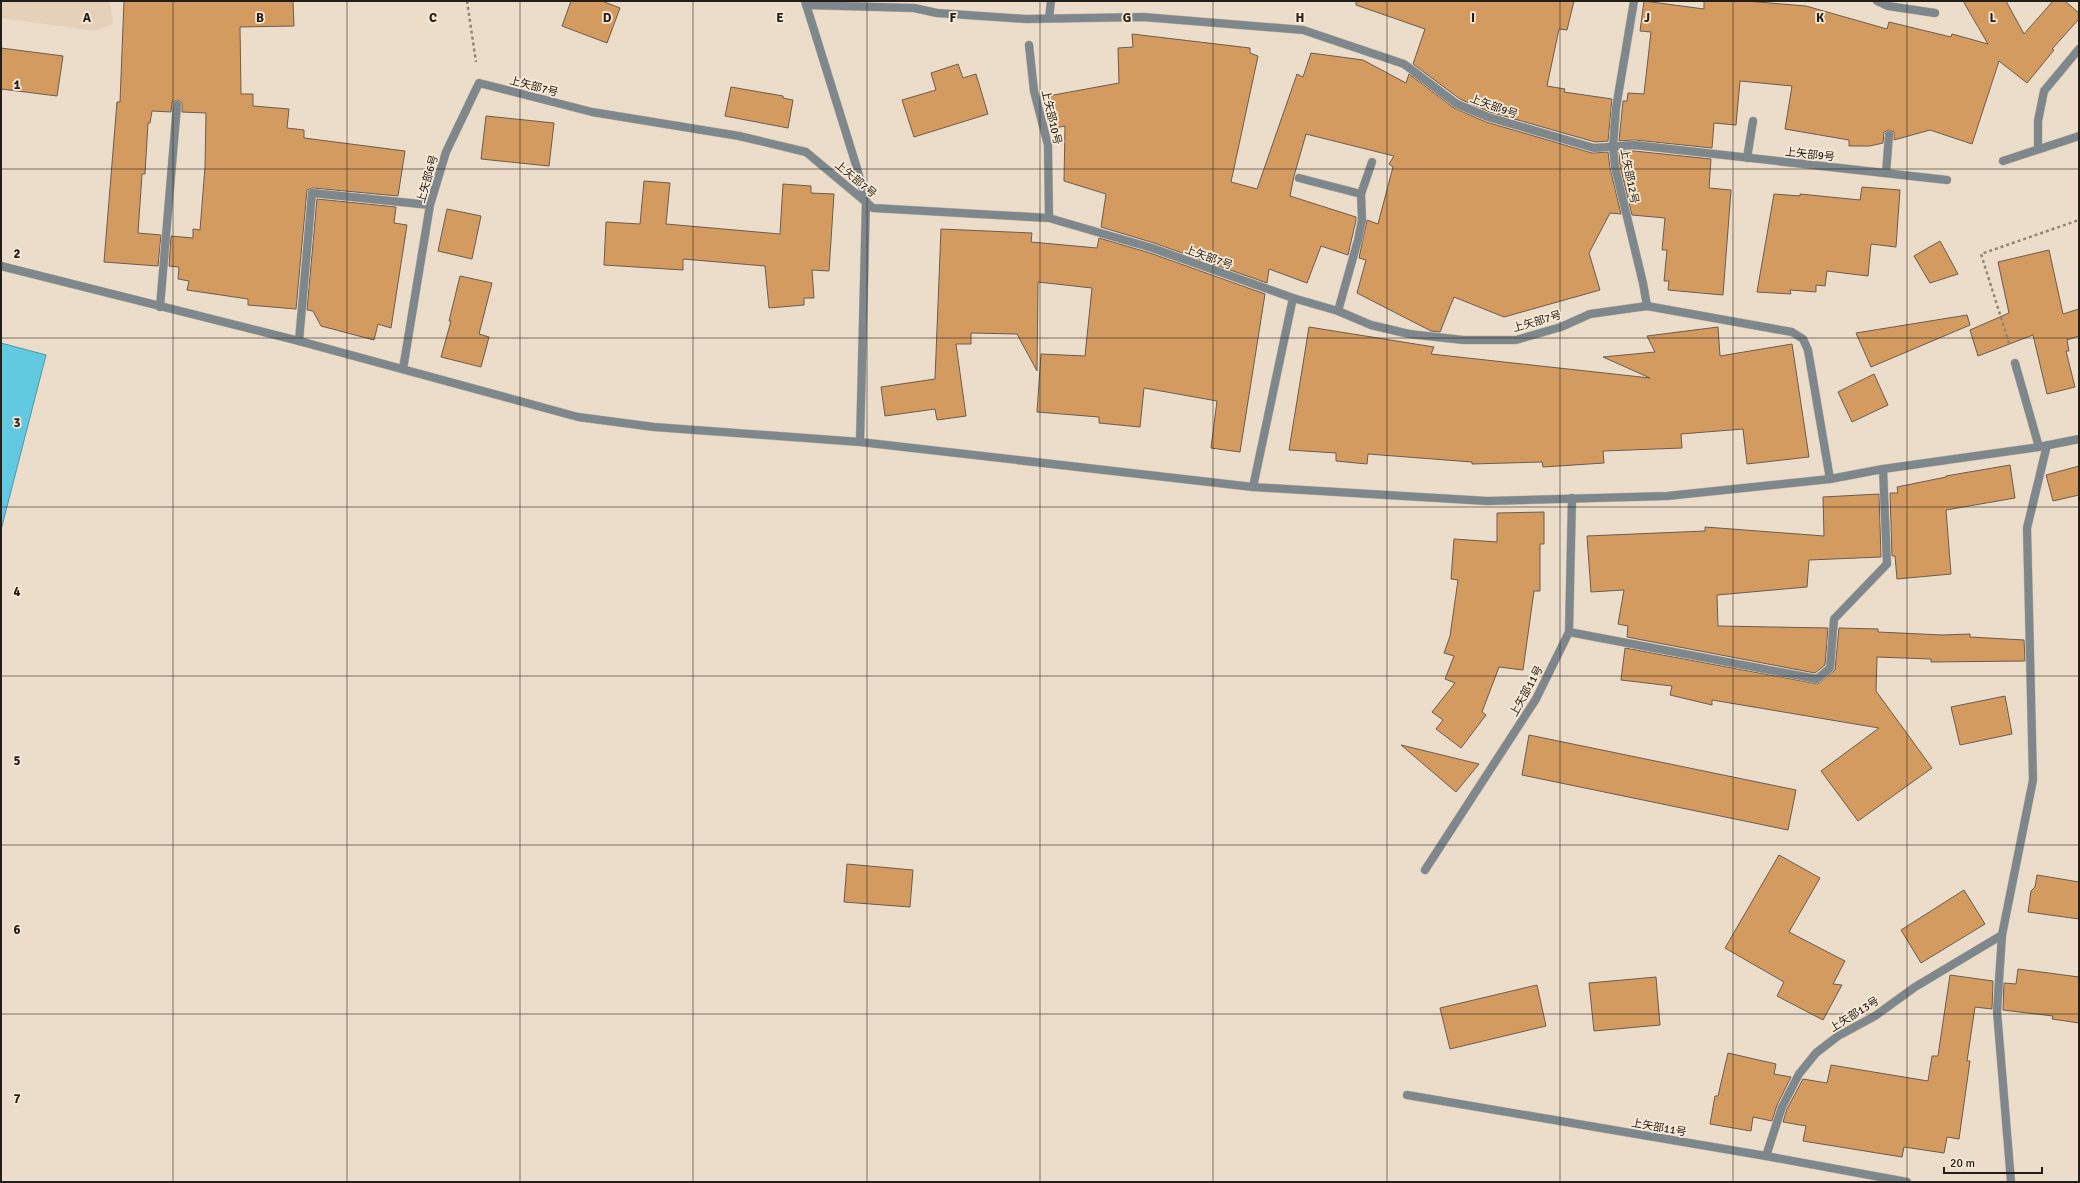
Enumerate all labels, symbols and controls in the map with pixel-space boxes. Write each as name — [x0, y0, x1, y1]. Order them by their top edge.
text: A — [83, 10, 92, 26]
text: B — [256, 10, 264, 26]
text: C — [429, 10, 437, 26]
text: D — [603, 10, 612, 26]
text: E — [776, 10, 784, 26]
text: F — [950, 10, 957, 26]
text: G — [1123, 10, 1131, 26]
text: H — [1296, 10, 1304, 26]
text: I — [1471, 10, 1475, 26]
text: J — [1644, 10, 1650, 26]
text: K — [1816, 10, 1824, 26]
text: L — [1990, 10, 1997, 26]
street label: 上矢部7号 — [508, 74, 560, 99]
text: 1 — [13, 77, 21, 93]
street label: 上矢部10号 — [1039, 88, 1064, 146]
street label: 上矢部9号 — [1468, 92, 1520, 121]
street label: 上矢部9号 — [1784, 145, 1835, 164]
street label: 上矢部12号 — [1618, 147, 1641, 205]
street label: 上矢部6号 — [414, 153, 441, 205]
street label: 上矢部7号 — [832, 158, 879, 200]
street label: 上矢部7号 — [1183, 243, 1235, 272]
text: 2 — [13, 246, 21, 262]
street label: 上矢部7号 — [1511, 308, 1563, 335]
text: 3 — [13, 415, 21, 431]
text: 4 — [13, 584, 21, 600]
street label: 上矢部11号 — [1507, 664, 1546, 719]
text: 5 — [13, 753, 21, 769]
text: 6 — [13, 922, 21, 938]
street label: 上矢部13号 — [1827, 994, 1881, 1035]
text: 7 — [13, 1091, 21, 1107]
street label: 上矢部11号 — [1630, 1116, 1688, 1139]
scale bar — [1944, 1149, 2042, 1175]
text: 20 m — [1950, 1156, 1975, 1171]

